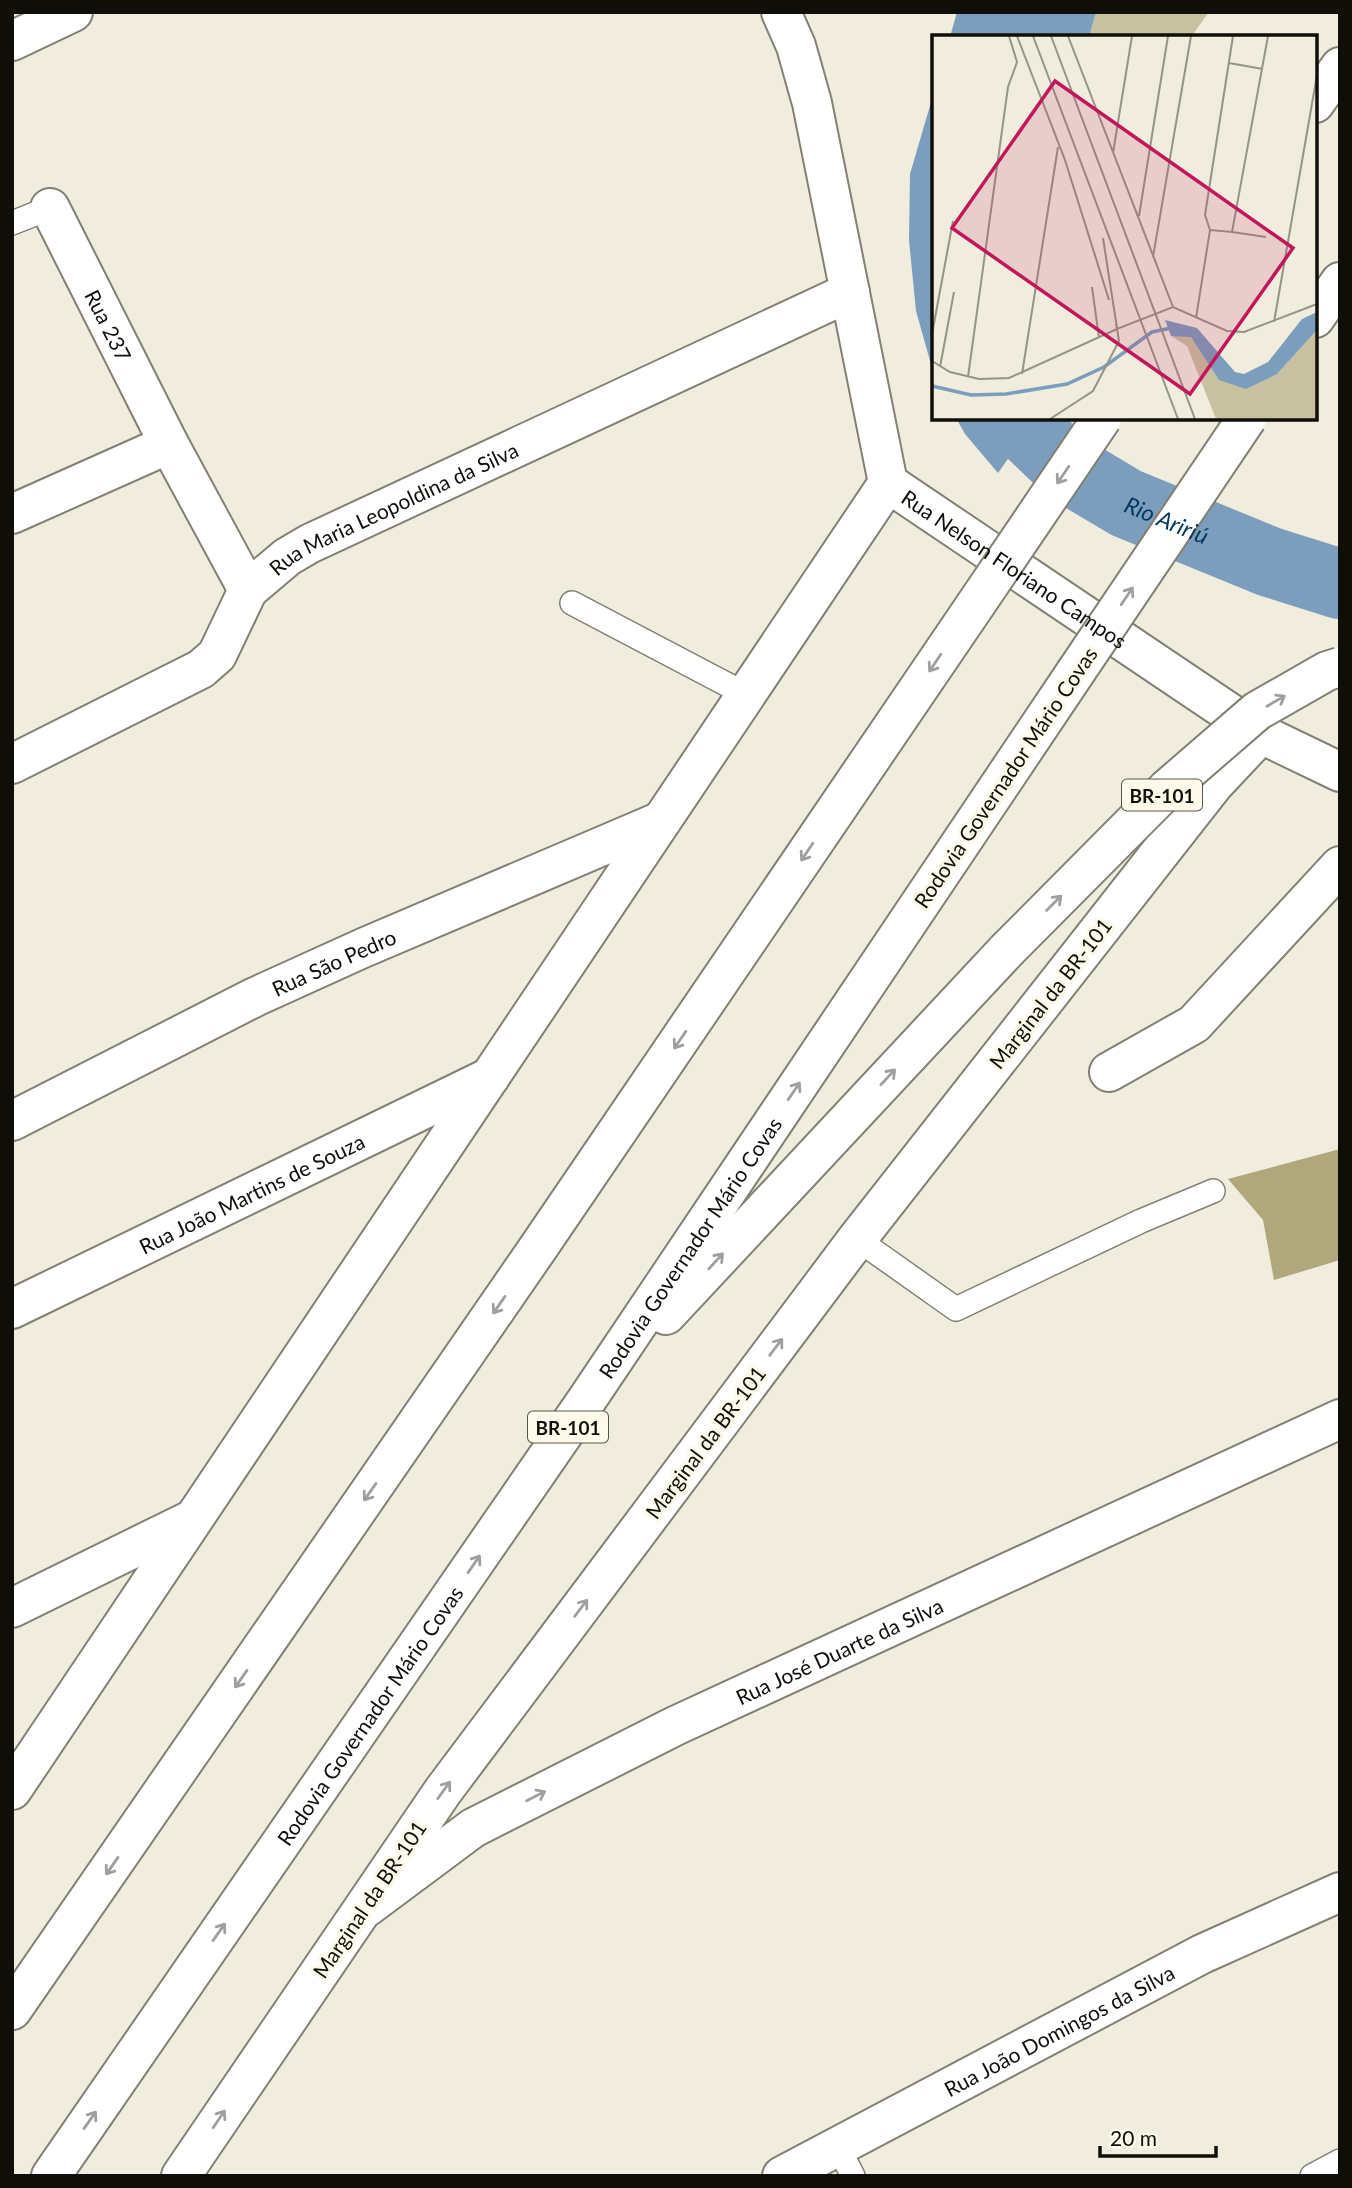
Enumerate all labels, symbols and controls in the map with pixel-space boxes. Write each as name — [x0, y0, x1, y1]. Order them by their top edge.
inset map — [932, 35, 1317, 420]
street label: Rua 237 — [81, 285, 137, 365]
street label: Rua Maria Leopoldina da Silva — [263, 436, 522, 580]
one-way arrow — [1056, 465, 1070, 484]
street label: Rua Nelson Floriano Campos — [897, 484, 1132, 653]
water label: Rio Aririú — [1121, 490, 1213, 549]
one-way arrow — [1120, 587, 1134, 606]
street label: Rodovia Governador Mário Covas — [908, 642, 1102, 912]
one-way arrow — [928, 653, 942, 673]
one-way arrow — [1265, 693, 1285, 707]
road number: BR-101 — [1122, 780, 1202, 810]
one-way arrow — [800, 841, 814, 861]
one-way arrow — [1045, 895, 1062, 912]
street label: Marginal da BR-101 — [983, 913, 1117, 1073]
street label: Rua São Pedro — [268, 923, 399, 1000]
one-way arrow — [673, 1030, 687, 1049]
one-way arrow — [880, 1068, 896, 1086]
one-way arrow — [787, 1082, 801, 1101]
street label: Rodovia Governador Mário Covas — [593, 1112, 786, 1383]
street label: Rua João Martins de Souza — [135, 1128, 368, 1258]
one-way arrow — [708, 1253, 725, 1270]
one-way arrow — [492, 1294, 506, 1314]
one-way arrow — [769, 1338, 783, 1357]
street label: Marginal da BR-101 — [640, 1361, 770, 1523]
road number: BR-101 — [528, 1412, 608, 1442]
one-way arrow — [363, 1482, 377, 1501]
one-way arrow — [467, 1555, 481, 1574]
street label: Rodovia Governador Mário Covas — [271, 1581, 467, 1850]
street label: Rua José Duarte da Silva — [731, 1592, 946, 1709]
one-way arrow — [573, 1599, 588, 1617]
one-way arrow — [234, 1669, 248, 1688]
one-way arrow — [437, 1781, 451, 1800]
one-way arrow — [525, 1789, 546, 1803]
street label: Marginal da BR-101 — [307, 1816, 431, 1982]
one-way arrow — [105, 1856, 119, 1875]
one-way arrow — [212, 1923, 226, 1942]
street label: Rua João Domingos da Silva — [939, 1959, 1178, 2101]
one-way arrow — [83, 2110, 97, 2130]
one-way arrow — [212, 2110, 226, 2129]
scale bar — [1100, 2114, 1216, 2158]
text: 20 m — [1110, 2125, 1157, 2150]

